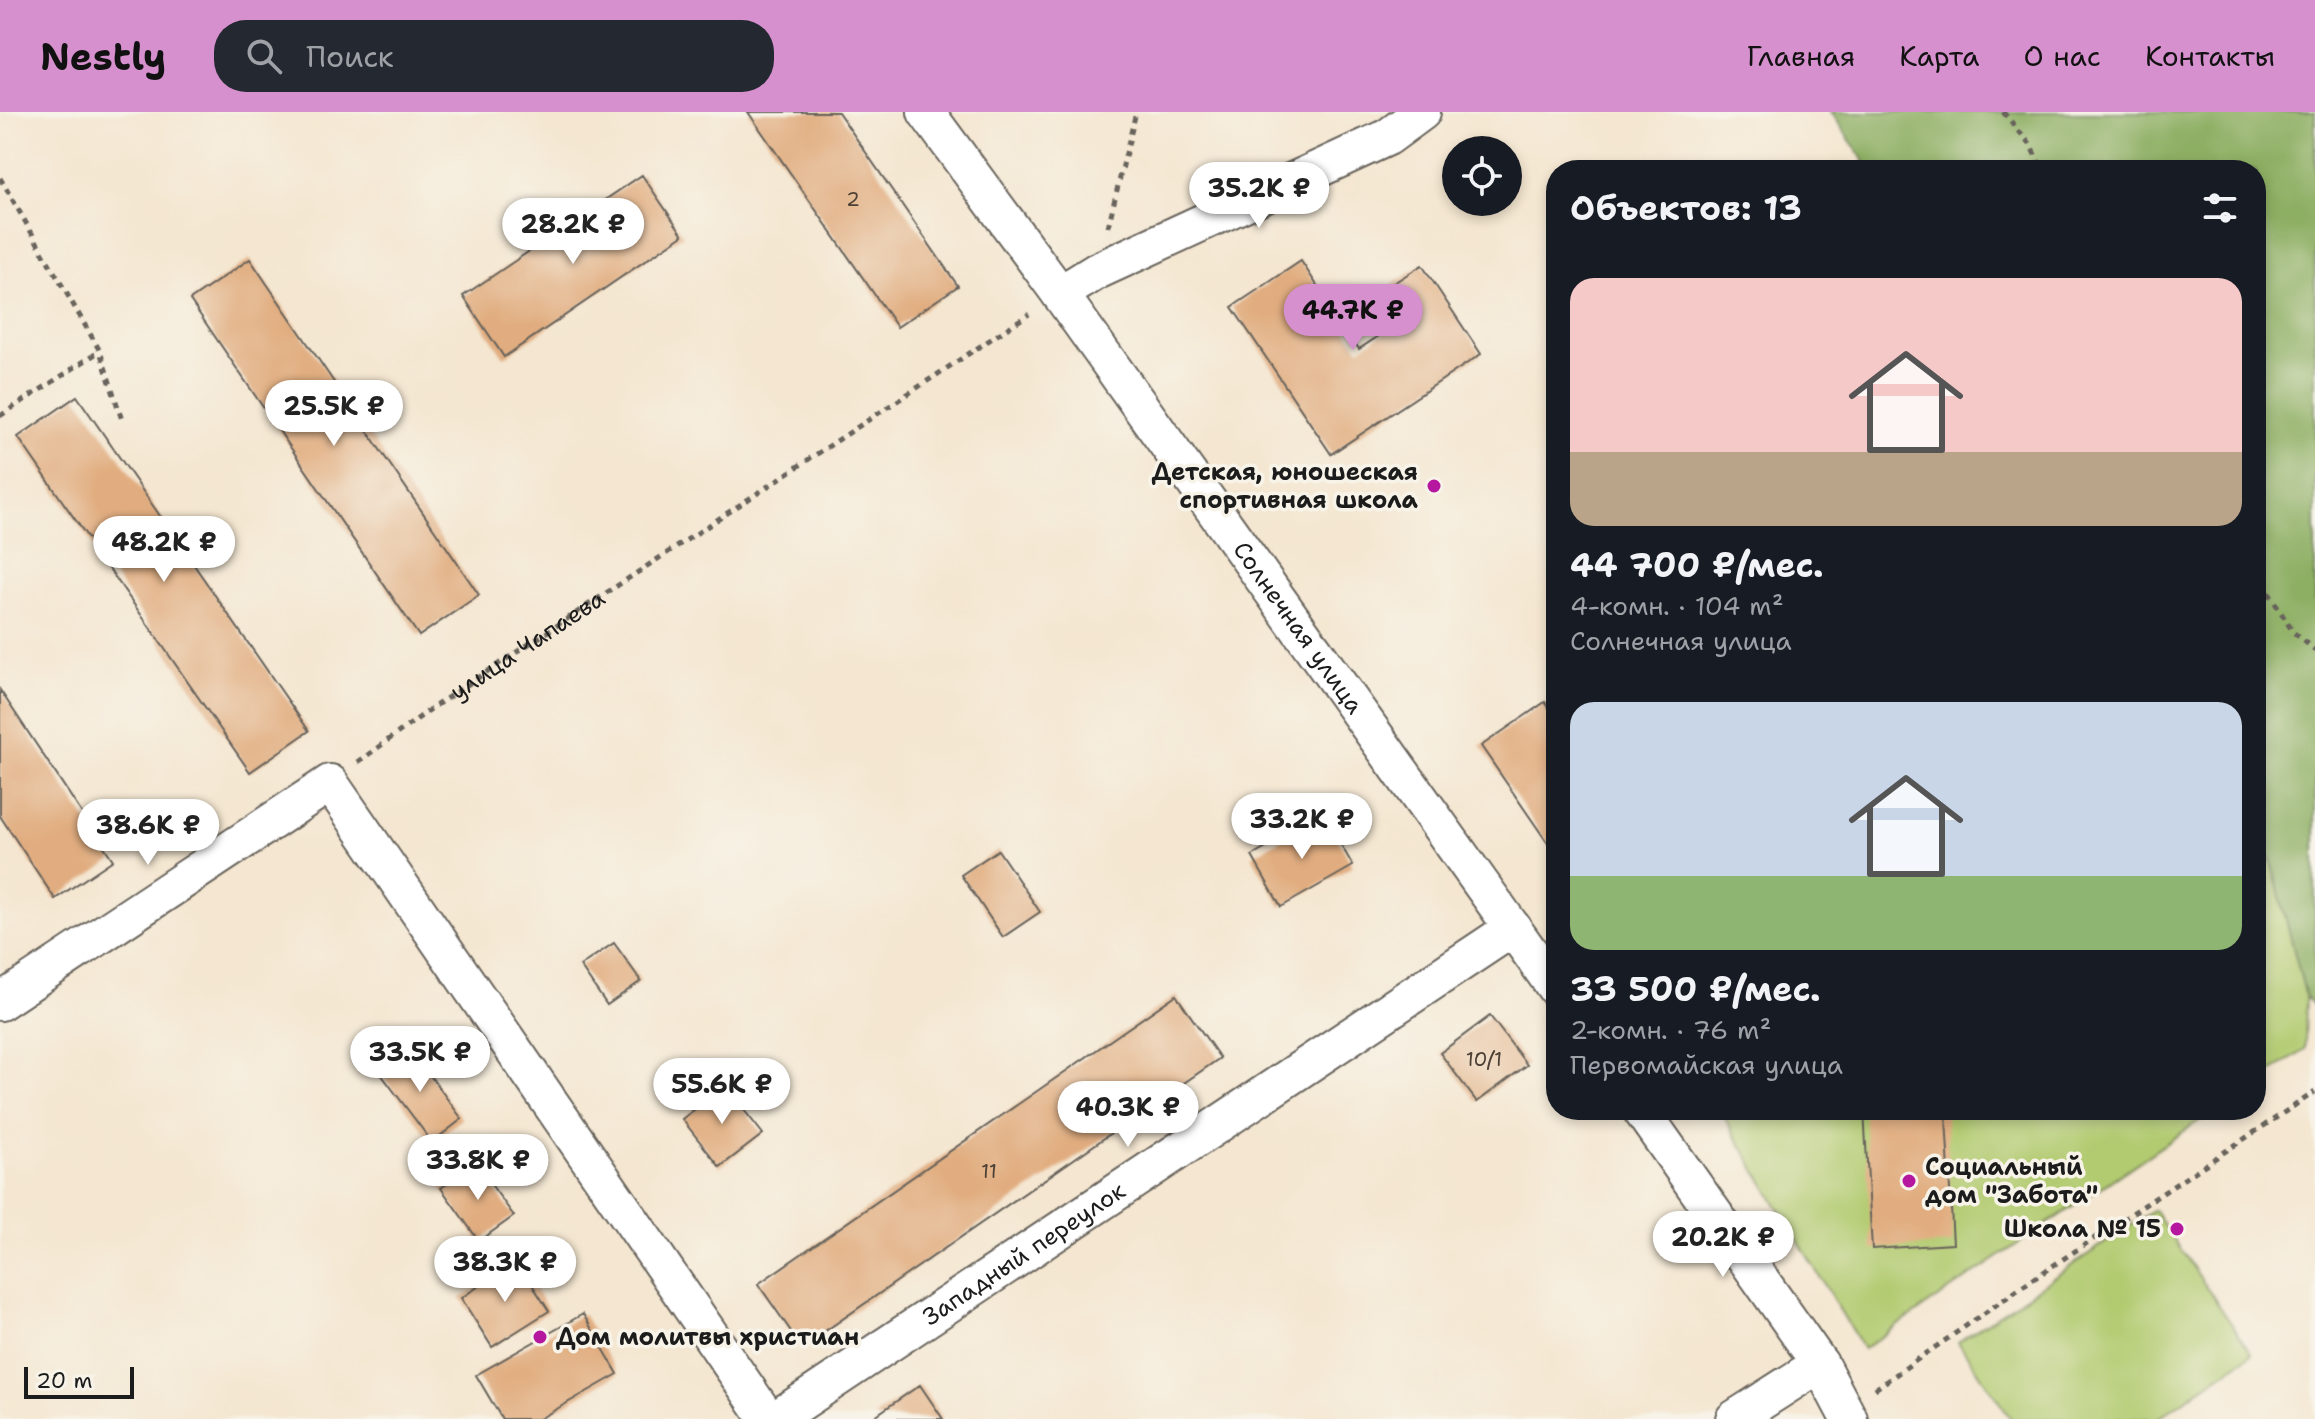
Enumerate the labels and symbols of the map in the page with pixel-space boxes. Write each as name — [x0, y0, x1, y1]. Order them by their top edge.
pin: 35.2K ₽ — [1185, 162, 1333, 230]
house number: 2 — [846, 186, 860, 212]
pin: 28.2K ₽ — [499, 198, 647, 266]
pin: 44.7K ₽ — [1279, 284, 1427, 352]
pin: 25.5K ₽ — [260, 380, 408, 448]
place label: Детская, юношеская спортивная школа — [1152, 456, 1419, 516]
marker: Детская, юношеская спортивная школа — [1425, 477, 1443, 495]
pin: 48.2K ₽ — [90, 516, 238, 584]
street label: Солнечная улица — [1226, 535, 1371, 720]
street label: улица Чапаева — [444, 582, 611, 708]
pin: 33.2K ₽ — [1228, 793, 1376, 861]
pin: 38.6K ₽ — [74, 799, 222, 867]
pin: 33.5K ₽ — [346, 1026, 494, 1094]
house number: 10/1 — [1466, 1046, 1502, 1072]
pin: 55.6K ₽ — [648, 1058, 796, 1126]
pin: 40.3K ₽ — [1054, 1081, 1202, 1149]
pin: 33.8K ₽ — [404, 1134, 552, 1202]
place label: Социальный дом "Забота" — [1925, 1151, 2098, 1211]
house number: 11 — [981, 1158, 997, 1184]
marker: Социальный дом "Забота" — [1900, 1172, 1918, 1190]
street label: Западный переулок — [916, 1175, 1132, 1333]
pin: 20.2K ₽ — [1649, 1211, 1797, 1279]
place label: Школа № 15 — [2004, 1213, 2161, 1245]
marker: Школа № 15 — [2168, 1220, 2186, 1238]
pin: 38.3K ₽ — [431, 1236, 579, 1304]
place label: Дом молитвы христиан — [556, 1321, 859, 1353]
marker: Дом молитвы христиан — [531, 1328, 549, 1346]
scale bar — [24, 1363, 134, 1399]

